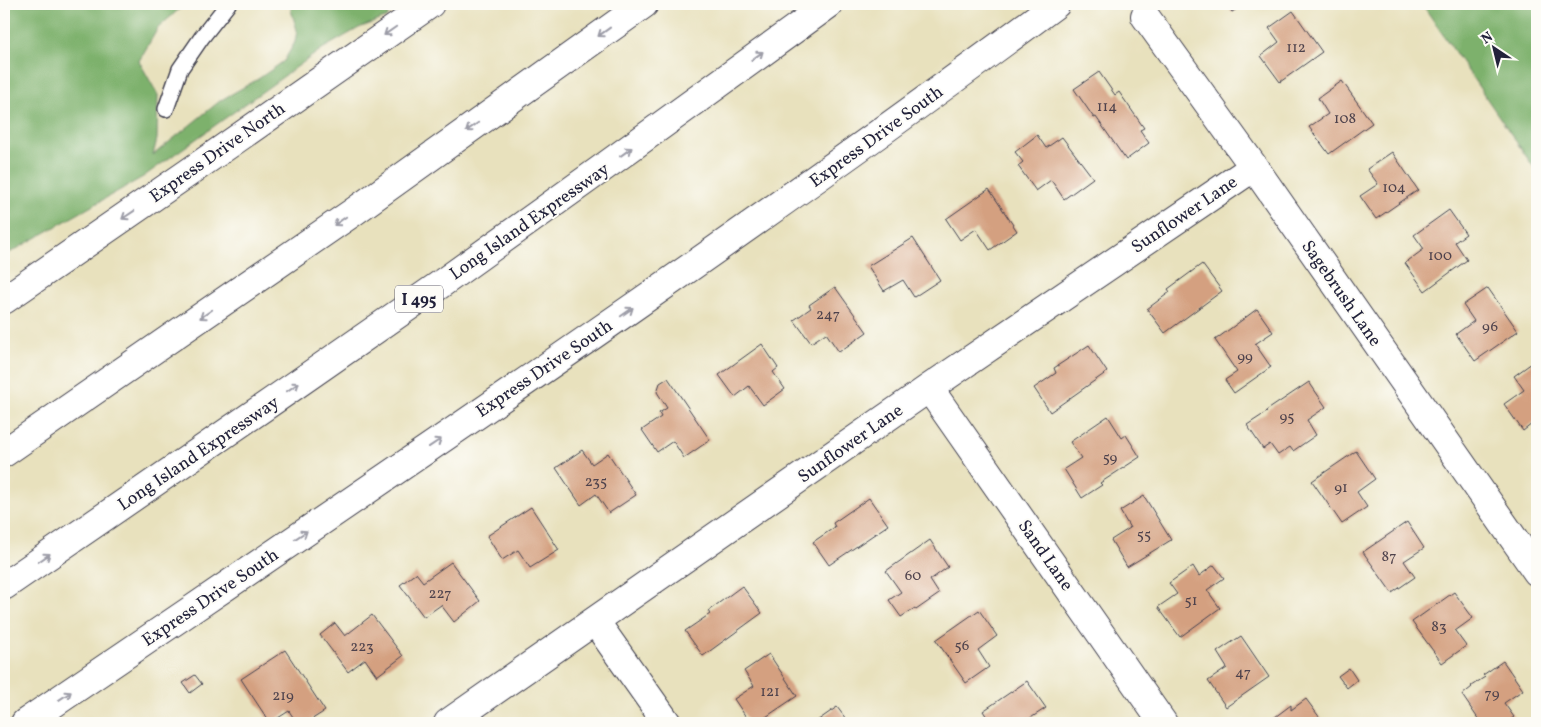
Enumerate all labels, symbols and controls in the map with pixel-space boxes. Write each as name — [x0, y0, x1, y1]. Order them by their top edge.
north arrow — [1468, 22, 1518, 72]
one-way arrow — [383, 26, 397, 37]
one-way arrow — [597, 27, 611, 37]
text: N — [1478, 28, 1497, 49]
house number: 112 — [1286, 38, 1306, 59]
one-way arrow — [750, 51, 764, 61]
street label: Express Drive South — [805, 80, 949, 194]
street label: Express Drive North — [145, 97, 291, 210]
house number: 114 — [1097, 97, 1117, 118]
house number: 108 — [1334, 109, 1356, 130]
one-way arrow — [466, 122, 480, 132]
one-way arrow — [619, 147, 633, 157]
street label: Long Island Expressway — [445, 157, 615, 287]
street label: Sunflower Lane — [1127, 170, 1243, 260]
house number: 104 — [1382, 178, 1406, 199]
one-way arrow — [121, 210, 135, 220]
one-way arrow — [333, 216, 347, 226]
street label: Sagebrush Lane — [1295, 236, 1387, 352]
house number: 100 — [1428, 246, 1452, 267]
road number: I 495 — [395, 286, 443, 312]
house number: 247 — [816, 305, 840, 326]
one-way arrow — [619, 307, 633, 317]
one-way arrow — [200, 309, 214, 319]
street label: Express Drive South — [472, 314, 618, 424]
house number: 96 — [1482, 317, 1498, 338]
house number: 99 — [1237, 347, 1253, 368]
one-way arrow — [286, 382, 300, 392]
street label: Long Island Expressway — [113, 391, 285, 518]
street label: Sunflower Lane — [793, 399, 908, 490]
house number: 95 — [1280, 407, 1294, 428]
one-way arrow — [428, 438, 442, 448]
house number: 59 — [1103, 448, 1118, 469]
house number: 235 — [585, 472, 607, 493]
house number: 91 — [1334, 478, 1348, 499]
street label: Sand Lane — [1011, 515, 1078, 597]
house number: 55 — [1137, 525, 1151, 546]
one-way arrow — [293, 530, 307, 540]
street label: Express Drive South — [138, 543, 284, 653]
house number: 87 — [1382, 547, 1396, 568]
one-way arrow — [37, 553, 51, 563]
house number: 60 — [905, 566, 921, 587]
house number: 227 — [428, 584, 452, 605]
house number: 51 — [1184, 591, 1198, 612]
house number: 83 — [1431, 617, 1447, 638]
house number: 56 — [955, 636, 969, 657]
house number: 223 — [350, 637, 374, 658]
house number: 47 — [1235, 663, 1251, 684]
house number: 121 — [760, 682, 780, 703]
house number: 79 — [1485, 684, 1500, 705]
house number: 219 — [272, 686, 294, 707]
one-way arrow — [58, 691, 72, 701]

